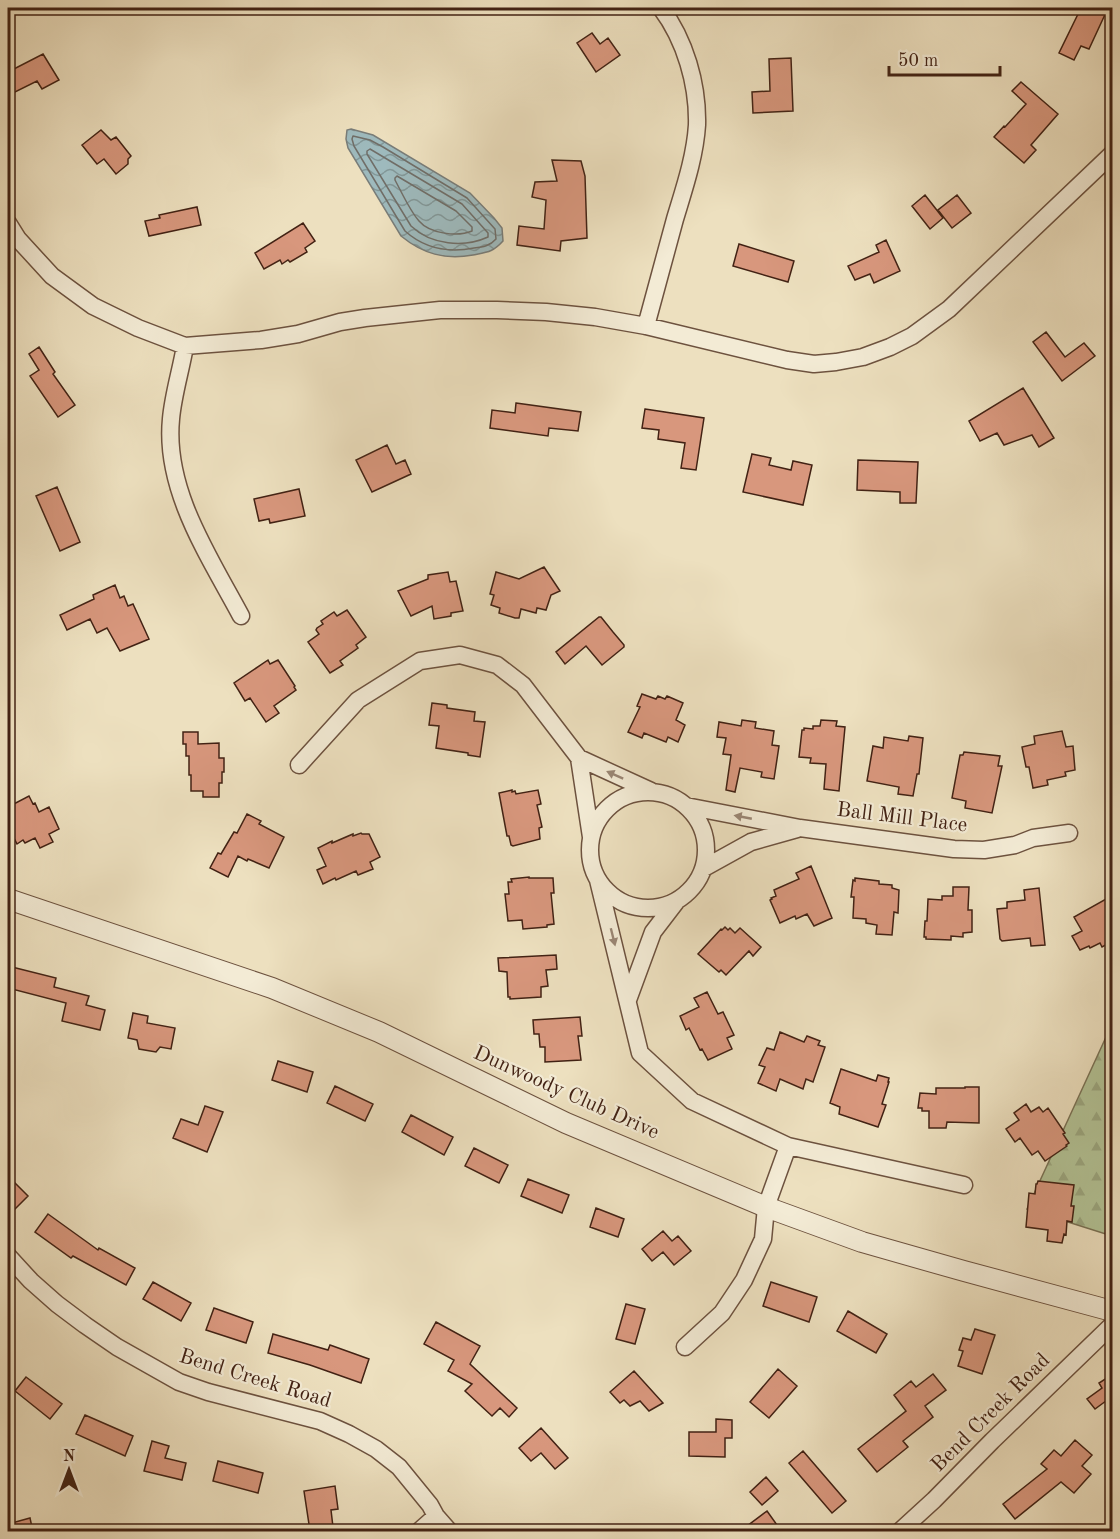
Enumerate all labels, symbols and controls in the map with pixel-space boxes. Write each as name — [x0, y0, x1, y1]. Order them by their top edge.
scale bar — [889, 39, 1000, 77]
text: 50 m — [898, 52, 938, 70]
one-way arrow — [606, 769, 624, 779]
street label: Ball Mill Place — [835, 800, 969, 836]
one-way arrow — [734, 812, 753, 821]
one-way arrow — [608, 927, 618, 946]
street label: Dunwoody Club Drive — [470, 1043, 662, 1143]
street label: Bend Creek Road — [176, 1346, 334, 1412]
street label: Bend Creek Road — [928, 1350, 1054, 1476]
north arrow — [39, 1440, 99, 1500]
text: N — [63, 1449, 76, 1465]

